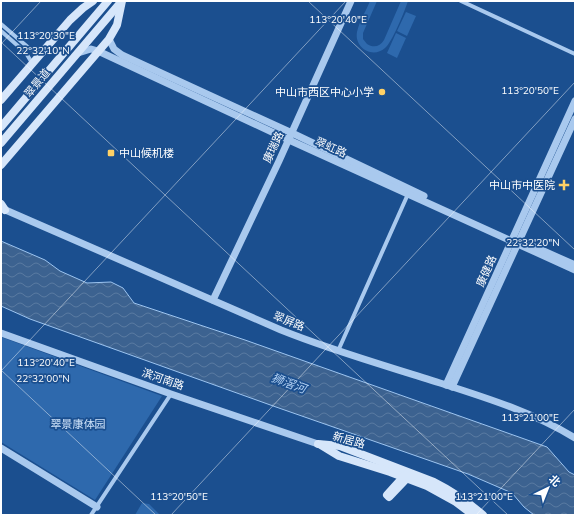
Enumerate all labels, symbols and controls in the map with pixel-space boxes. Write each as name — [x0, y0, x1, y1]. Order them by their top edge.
text: 113°20'40"E — [309, 13, 367, 26]
text: 113°20'30"E — [17, 29, 75, 42]
text: 22°32'10"N — [16, 44, 70, 57]
street label: 翠景道 — [21, 66, 53, 100]
text: 113°20'50"E — [501, 84, 559, 97]
place label: 中山市西区中心小学 — [275, 85, 374, 99]
marker: 中山市西区中心小学 — [377, 87, 387, 97]
street label: 康瑞路 — [260, 129, 286, 165]
street label: 翠虹路 — [313, 134, 349, 160]
place label: 中山候机楼 — [119, 146, 174, 160]
marker: 中山候机楼 — [106, 148, 116, 158]
place label: 中山市中医院 — [489, 178, 555, 192]
marker: 中山市中医院 — [558, 179, 570, 191]
text: 22°32'20"N — [506, 236, 560, 249]
street label: 康健路 — [473, 253, 499, 289]
street label: 翠屏路 — [271, 308, 307, 334]
text: 113°20'40"E — [17, 356, 75, 369]
street label: 滨河南路 — [140, 365, 186, 393]
water label: 狮滘河 — [270, 370, 310, 397]
text: 22°32'00"N — [16, 372, 70, 385]
text: 113°21'00"E — [501, 411, 559, 424]
park label: 翠景康体园 — [51, 417, 106, 431]
street label: 新居路 — [331, 429, 367, 451]
north arrow — [528, 468, 568, 508]
text: 北 — [546, 472, 564, 490]
text: 113°20'50"E — [150, 490, 208, 503]
text: 113°21'00"E — [455, 490, 513, 503]

